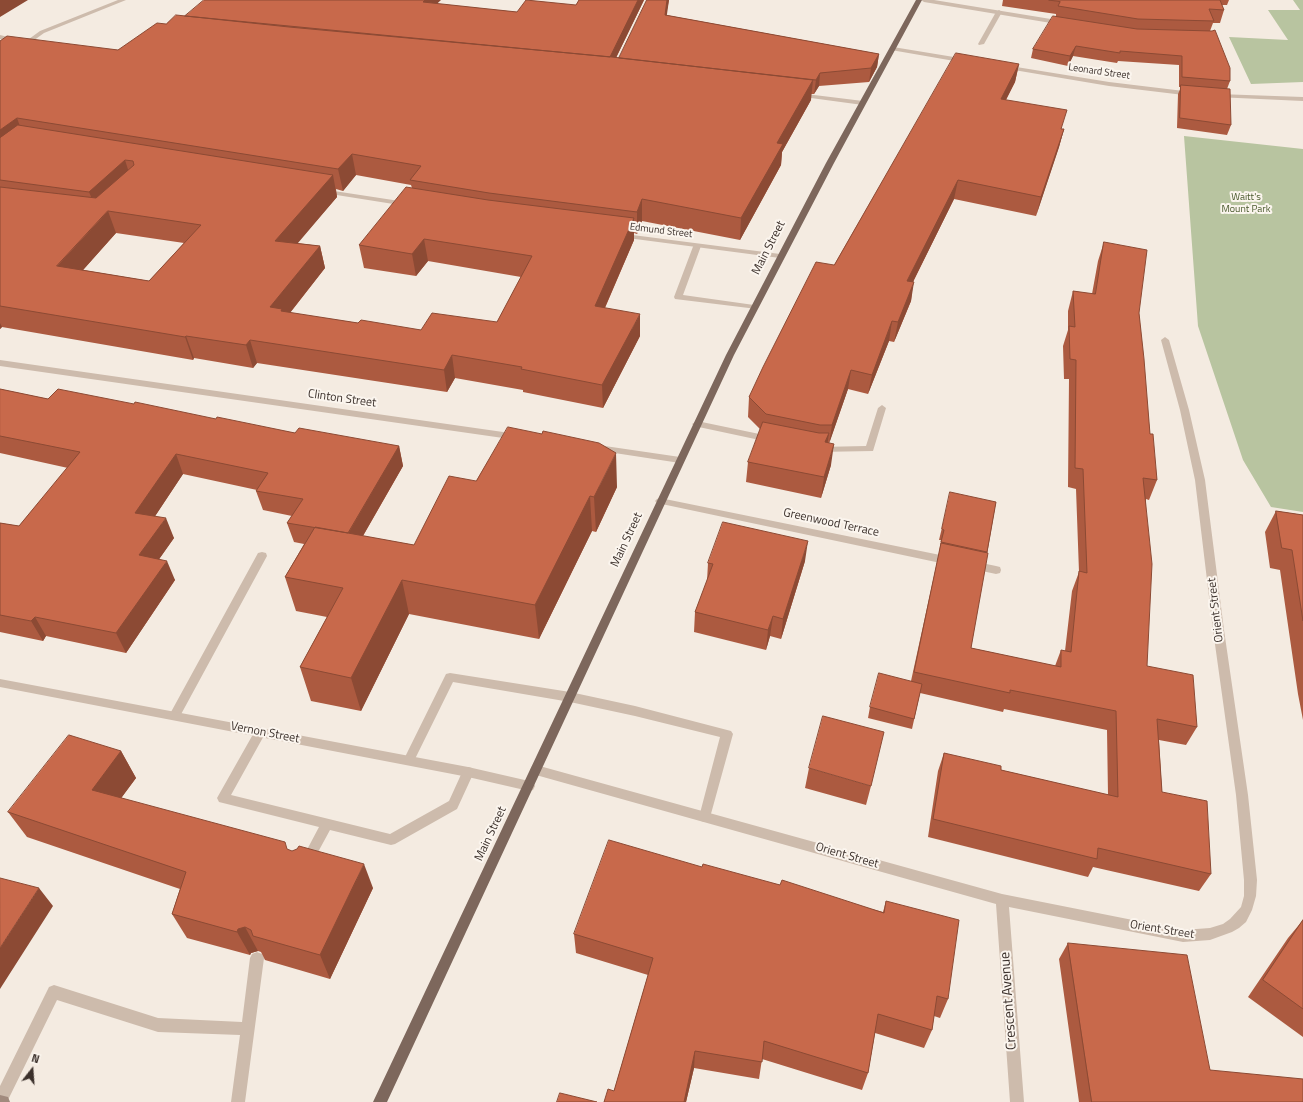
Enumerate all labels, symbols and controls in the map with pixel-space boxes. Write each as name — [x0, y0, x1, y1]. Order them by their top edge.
street label: Leonard Street — [1067, 62, 1131, 82]
park label: Waitt's Mount Park — [1221, 192, 1271, 216]
street label: Main Street — [749, 219, 789, 277]
street label: Edmund Street — [629, 221, 693, 241]
street label: Clinton Street — [307, 387, 377, 411]
street label: Greenwood Terrace — [782, 506, 880, 540]
street label: Main Street — [608, 510, 646, 570]
street label: Orient Street — [1205, 577, 1227, 643]
street label: Vernon Street — [229, 719, 301, 747]
street label: Main Street — [472, 804, 510, 864]
street label: Orient Street — [814, 840, 880, 872]
street label: Orient Street — [1129, 918, 1195, 942]
street label: Crescent Avenue — [997, 951, 1021, 1051]
north arrow — [12, 1050, 52, 1090]
text: N — [30, 1050, 41, 1067]

